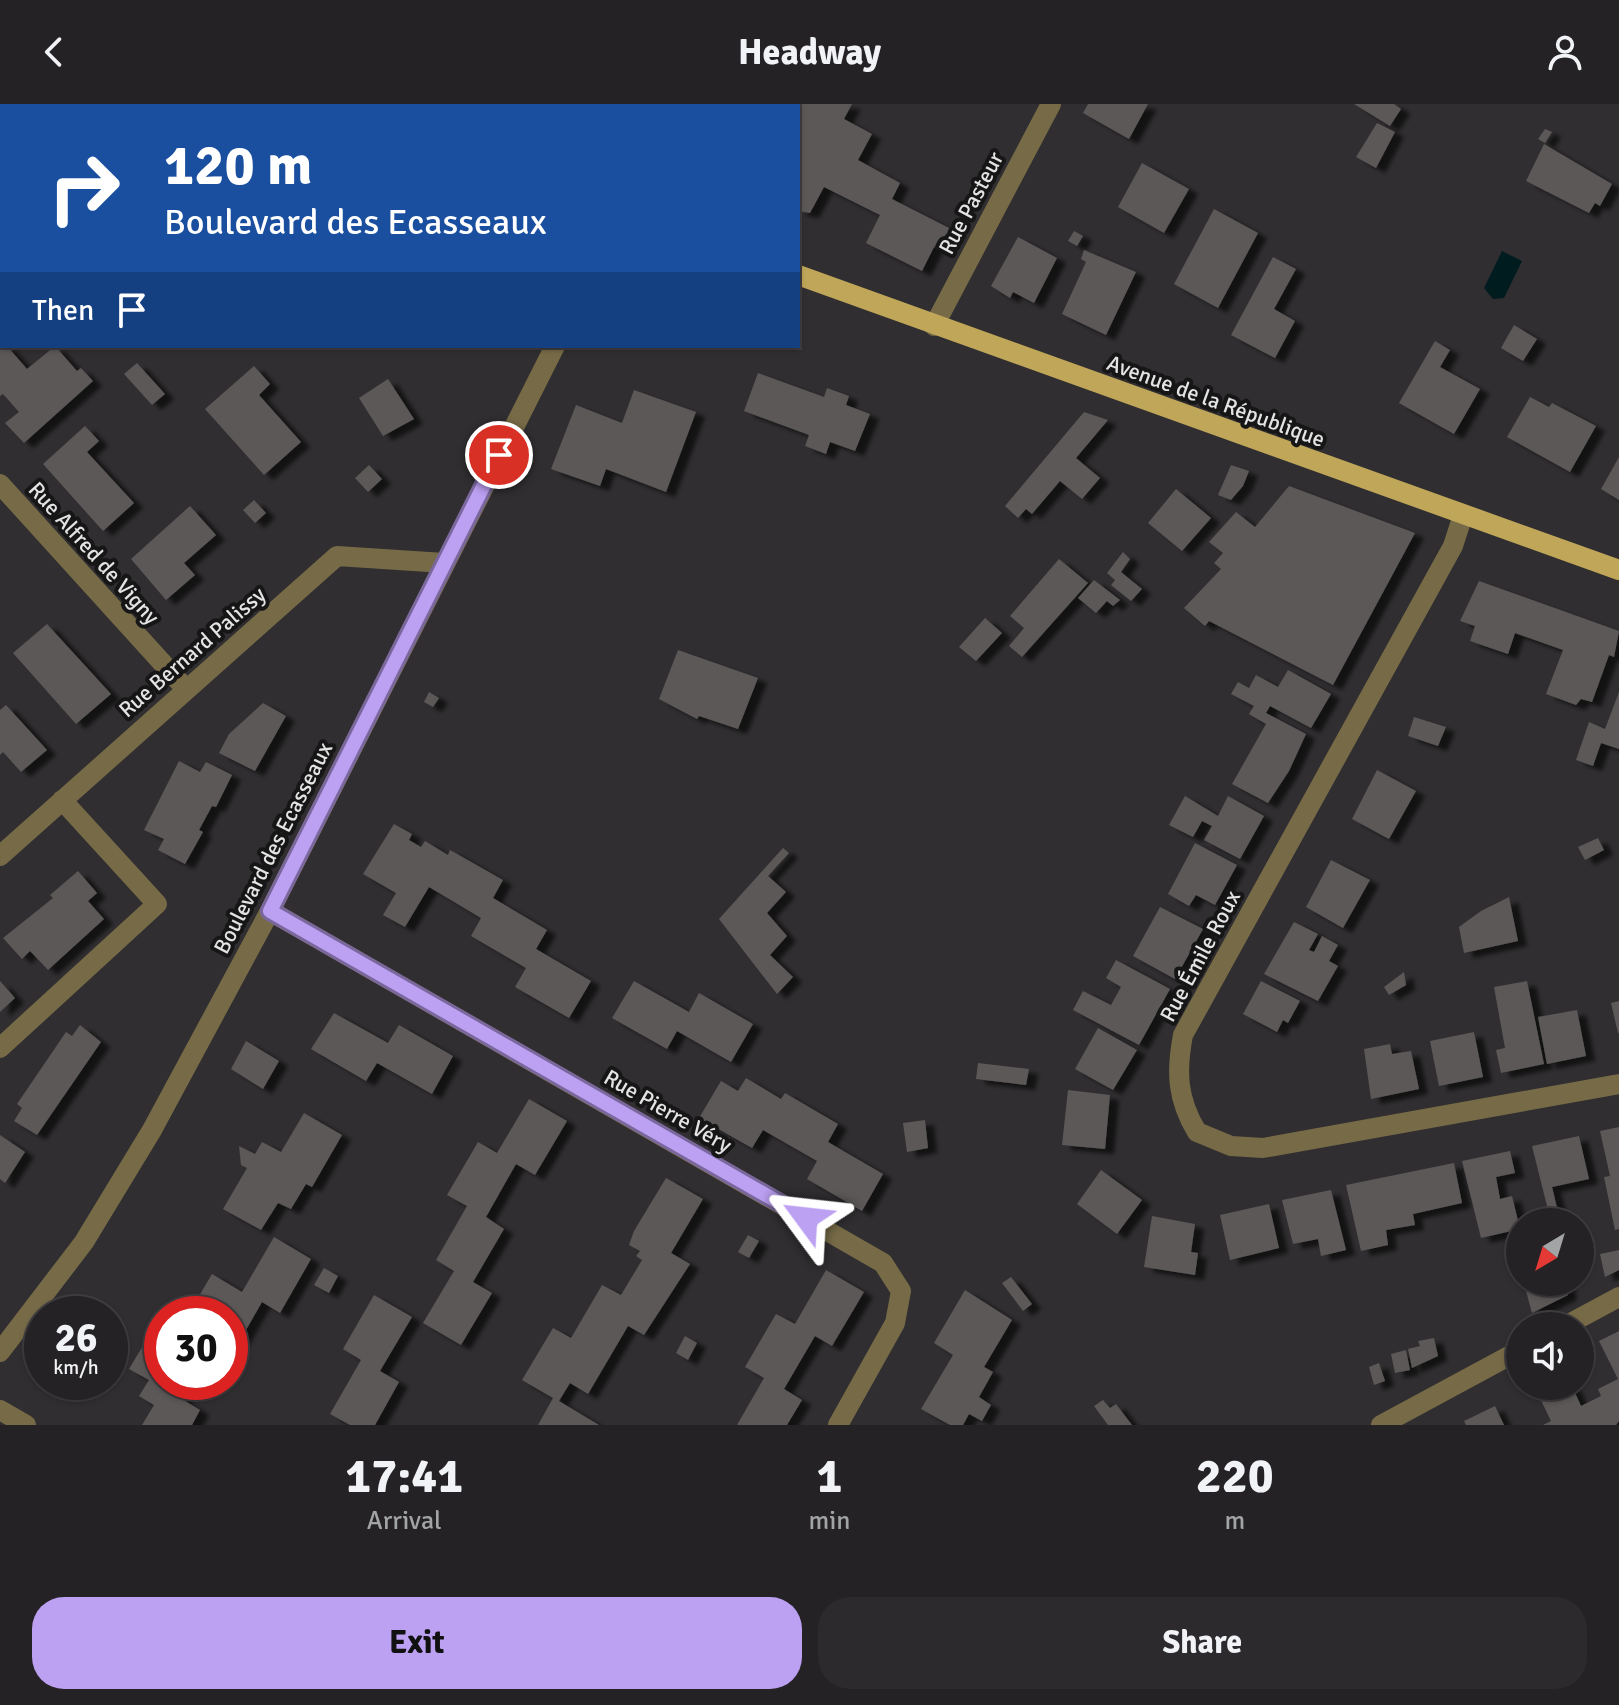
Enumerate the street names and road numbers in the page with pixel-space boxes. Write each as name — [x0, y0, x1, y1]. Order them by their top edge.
street label: Rue Pasteur — [933, 147, 1009, 259]
street label: Avenue de la République — [1103, 349, 1329, 453]
street label: Rue Alfred de Vigny — [23, 476, 166, 630]
street label: Rue Bernard Palissy — [113, 580, 271, 723]
street label: Boulevard des Ecasseaux — [208, 738, 338, 958]
street label: Rue Émile Roux — [1154, 886, 1246, 1026]
street label: Rue Pierre Véry — [599, 1064, 737, 1159]

